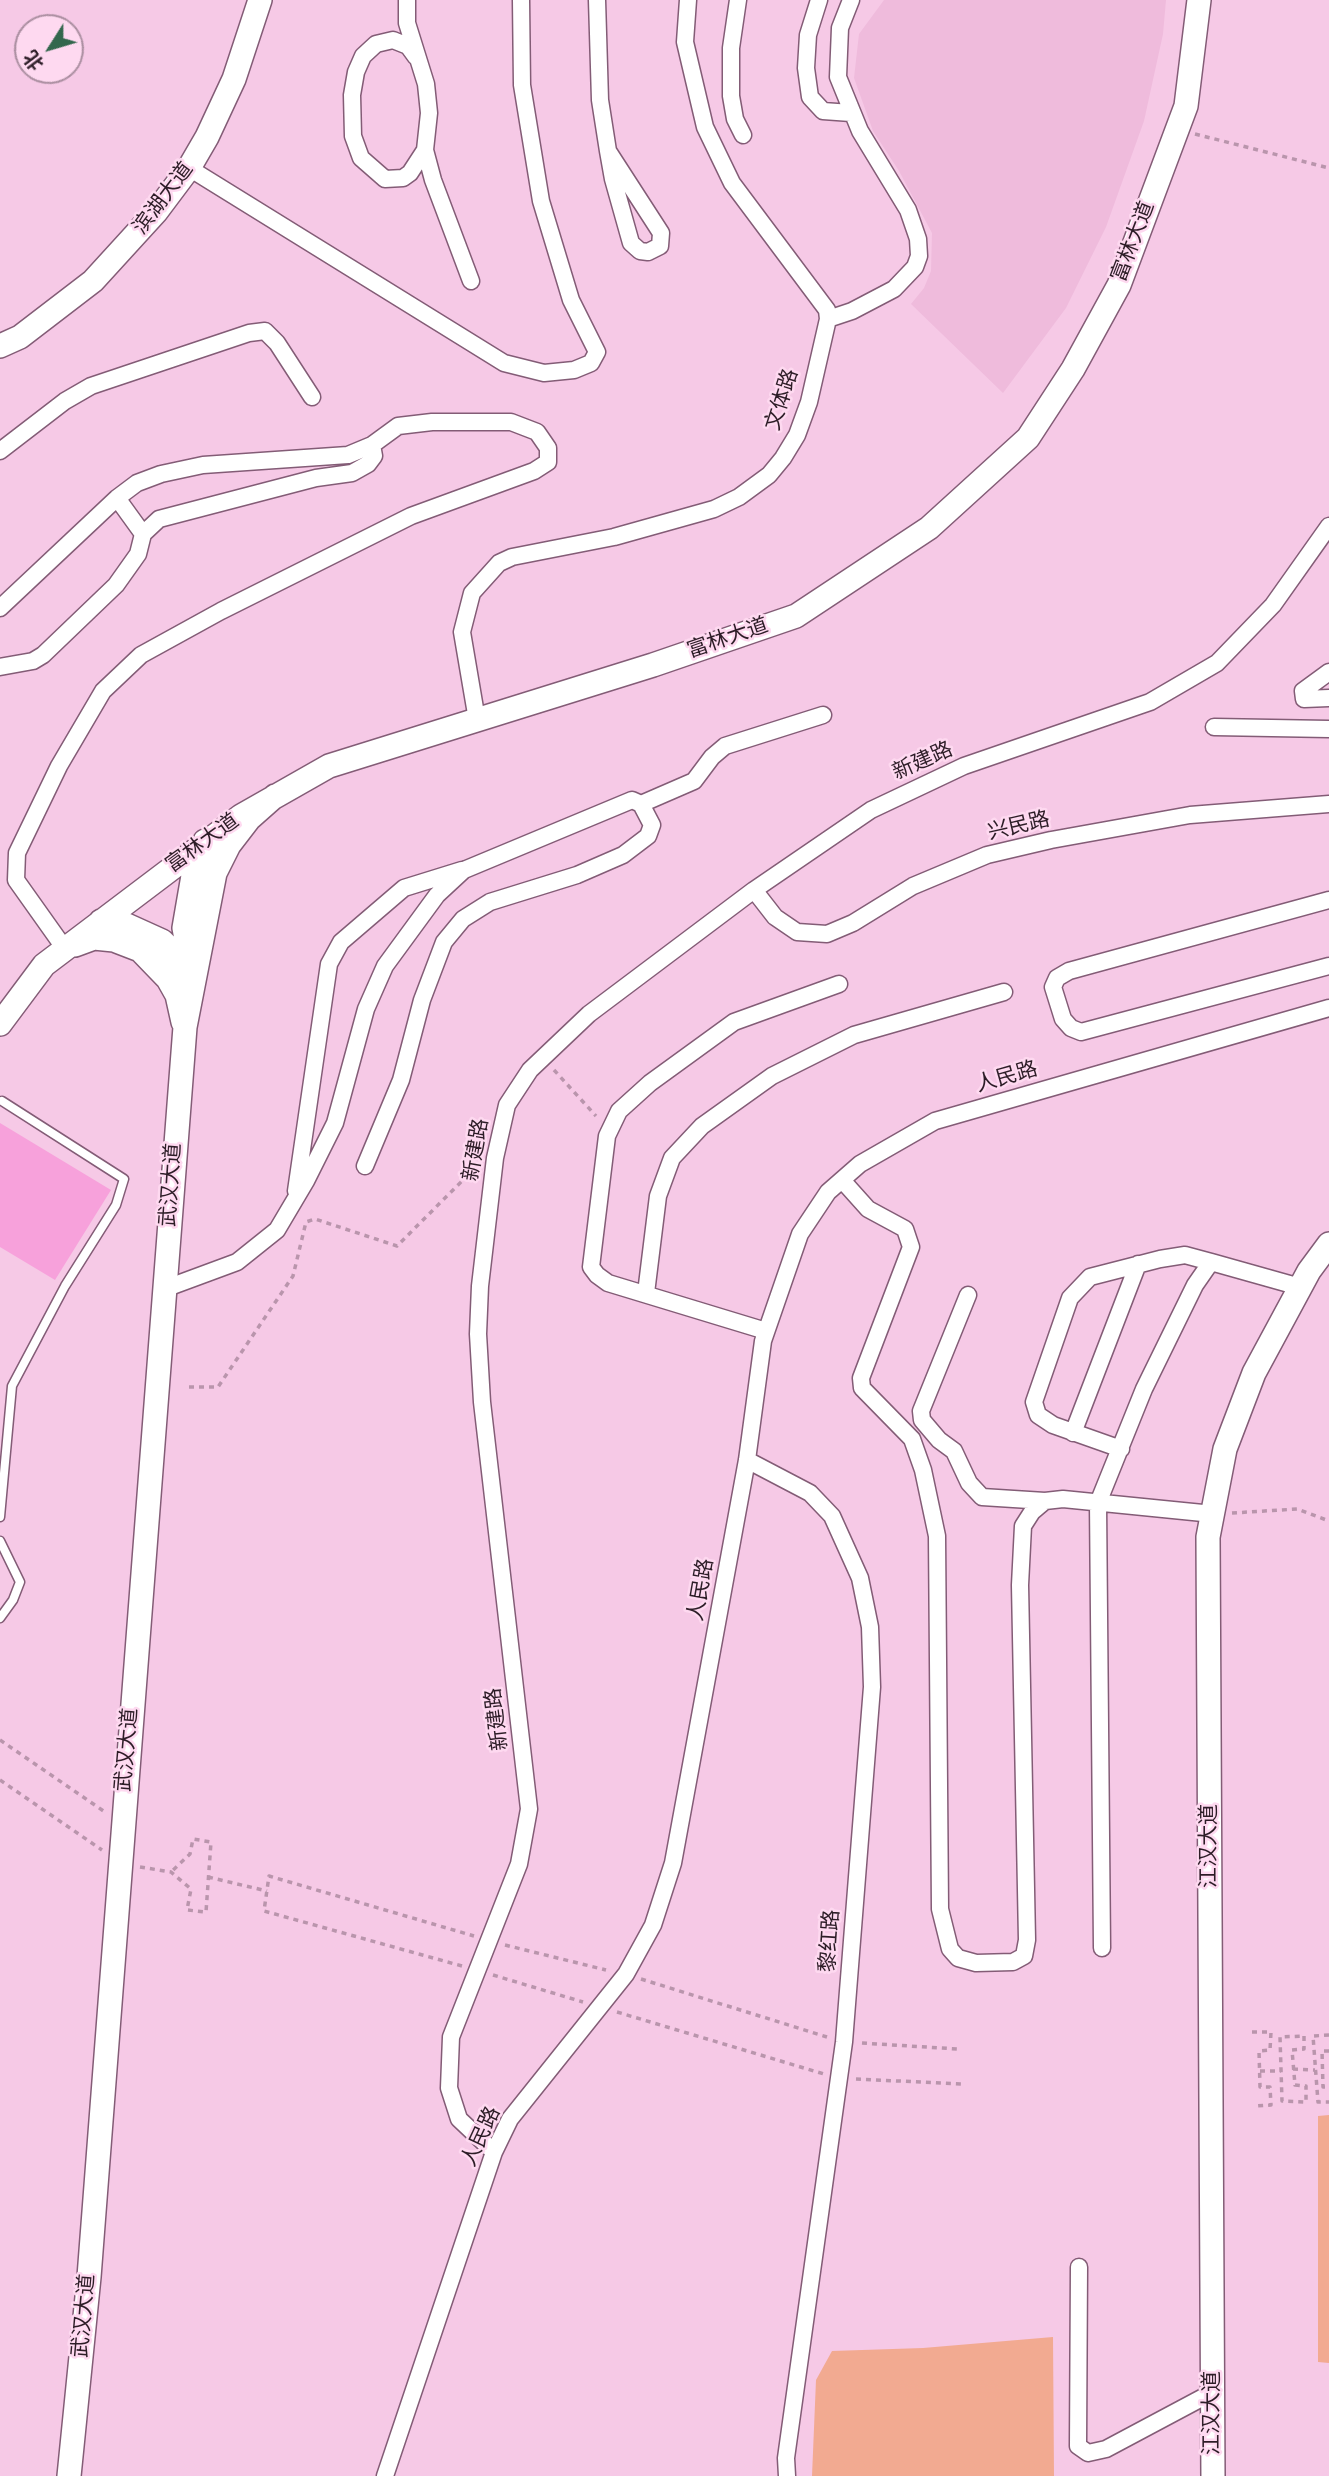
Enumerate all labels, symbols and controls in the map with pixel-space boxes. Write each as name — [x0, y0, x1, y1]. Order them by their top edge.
north arrow — [14, 14, 84, 84]
text: 北 — [17, 45, 50, 76]
street label: 滨湖大道 — [129, 158, 199, 240]
street label: 富林大道 — [1107, 198, 1161, 286]
street label: 文体路 — [761, 366, 805, 434]
street label: 富林大道 — [684, 613, 772, 665]
street label: 新建路 — [889, 738, 957, 786]
street label: 兴民路 — [985, 808, 1053, 846]
street label: 富林大道 — [162, 809, 244, 879]
street label: 人民路 — [973, 1057, 1041, 1099]
street label: 新建路 — [459, 1117, 495, 1183]
street label: 武汉大道 — [157, 1142, 187, 1228]
street label: 人民路 — [684, 1557, 720, 1623]
street label: 新建路 — [482, 1686, 514, 1752]
street label: 武汉大道 — [112, 1707, 144, 1793]
street label: 江汉大道 — [1197, 1804, 1223, 1888]
street label: 黎红路 — [816, 1909, 846, 1973]
street label: 人民路 — [457, 2103, 507, 2171]
street label: 武汉大道 — [69, 2273, 101, 2359]
street label: 江汉大道 — [1200, 2371, 1226, 2455]

